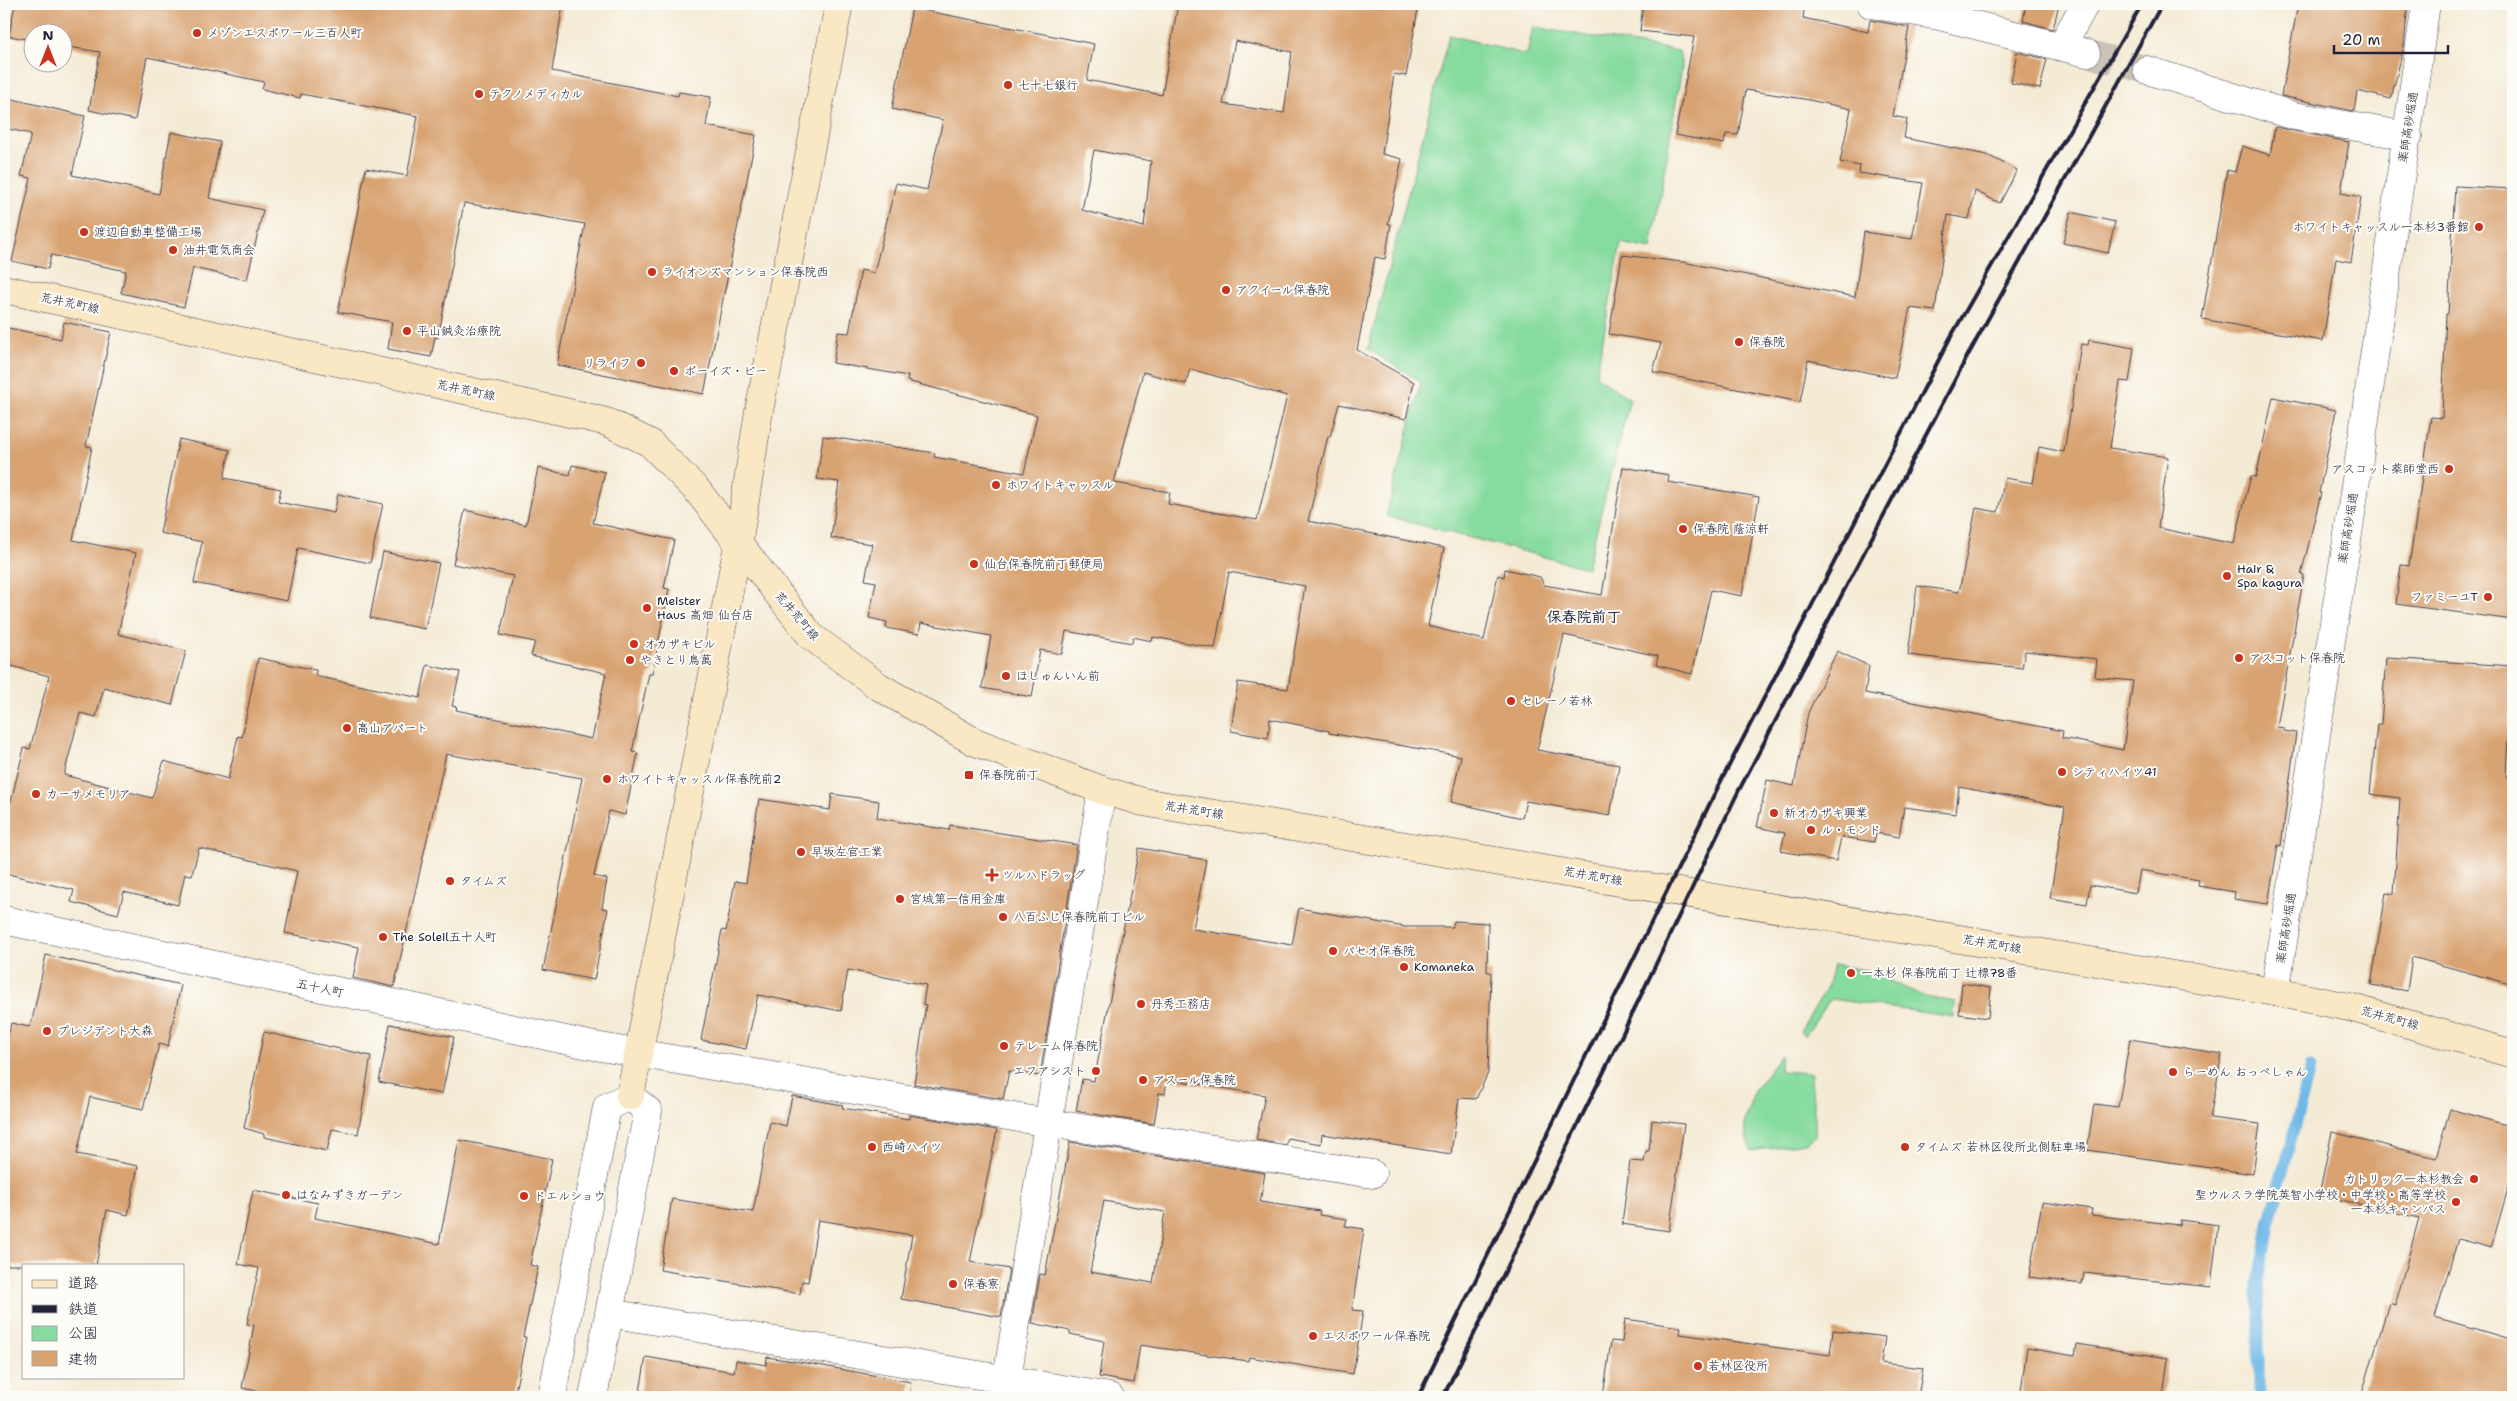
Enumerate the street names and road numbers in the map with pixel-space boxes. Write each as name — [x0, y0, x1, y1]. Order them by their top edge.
street label: 薬師高砂堀通 — [2394, 90, 2422, 164]
street label: 荒井荒町線 — [39, 289, 101, 317]
street label: 荒井荒町線 — [435, 376, 497, 404]
street label: 薬師高砂堀通 — [2334, 491, 2362, 565]
street label: 荒井荒町線 — [771, 588, 823, 644]
street label: 荒井荒町線 — [1163, 797, 1225, 823]
street label: 荒井荒町線 — [1562, 863, 1624, 889]
street label: 薬師高砂堀通 — [2272, 891, 2300, 965]
street label: 荒井荒町線 — [1961, 931, 2023, 957]
street label: 五十人町 — [295, 975, 345, 1001]
street label: 荒井荒町線 — [2359, 1003, 2421, 1033]

